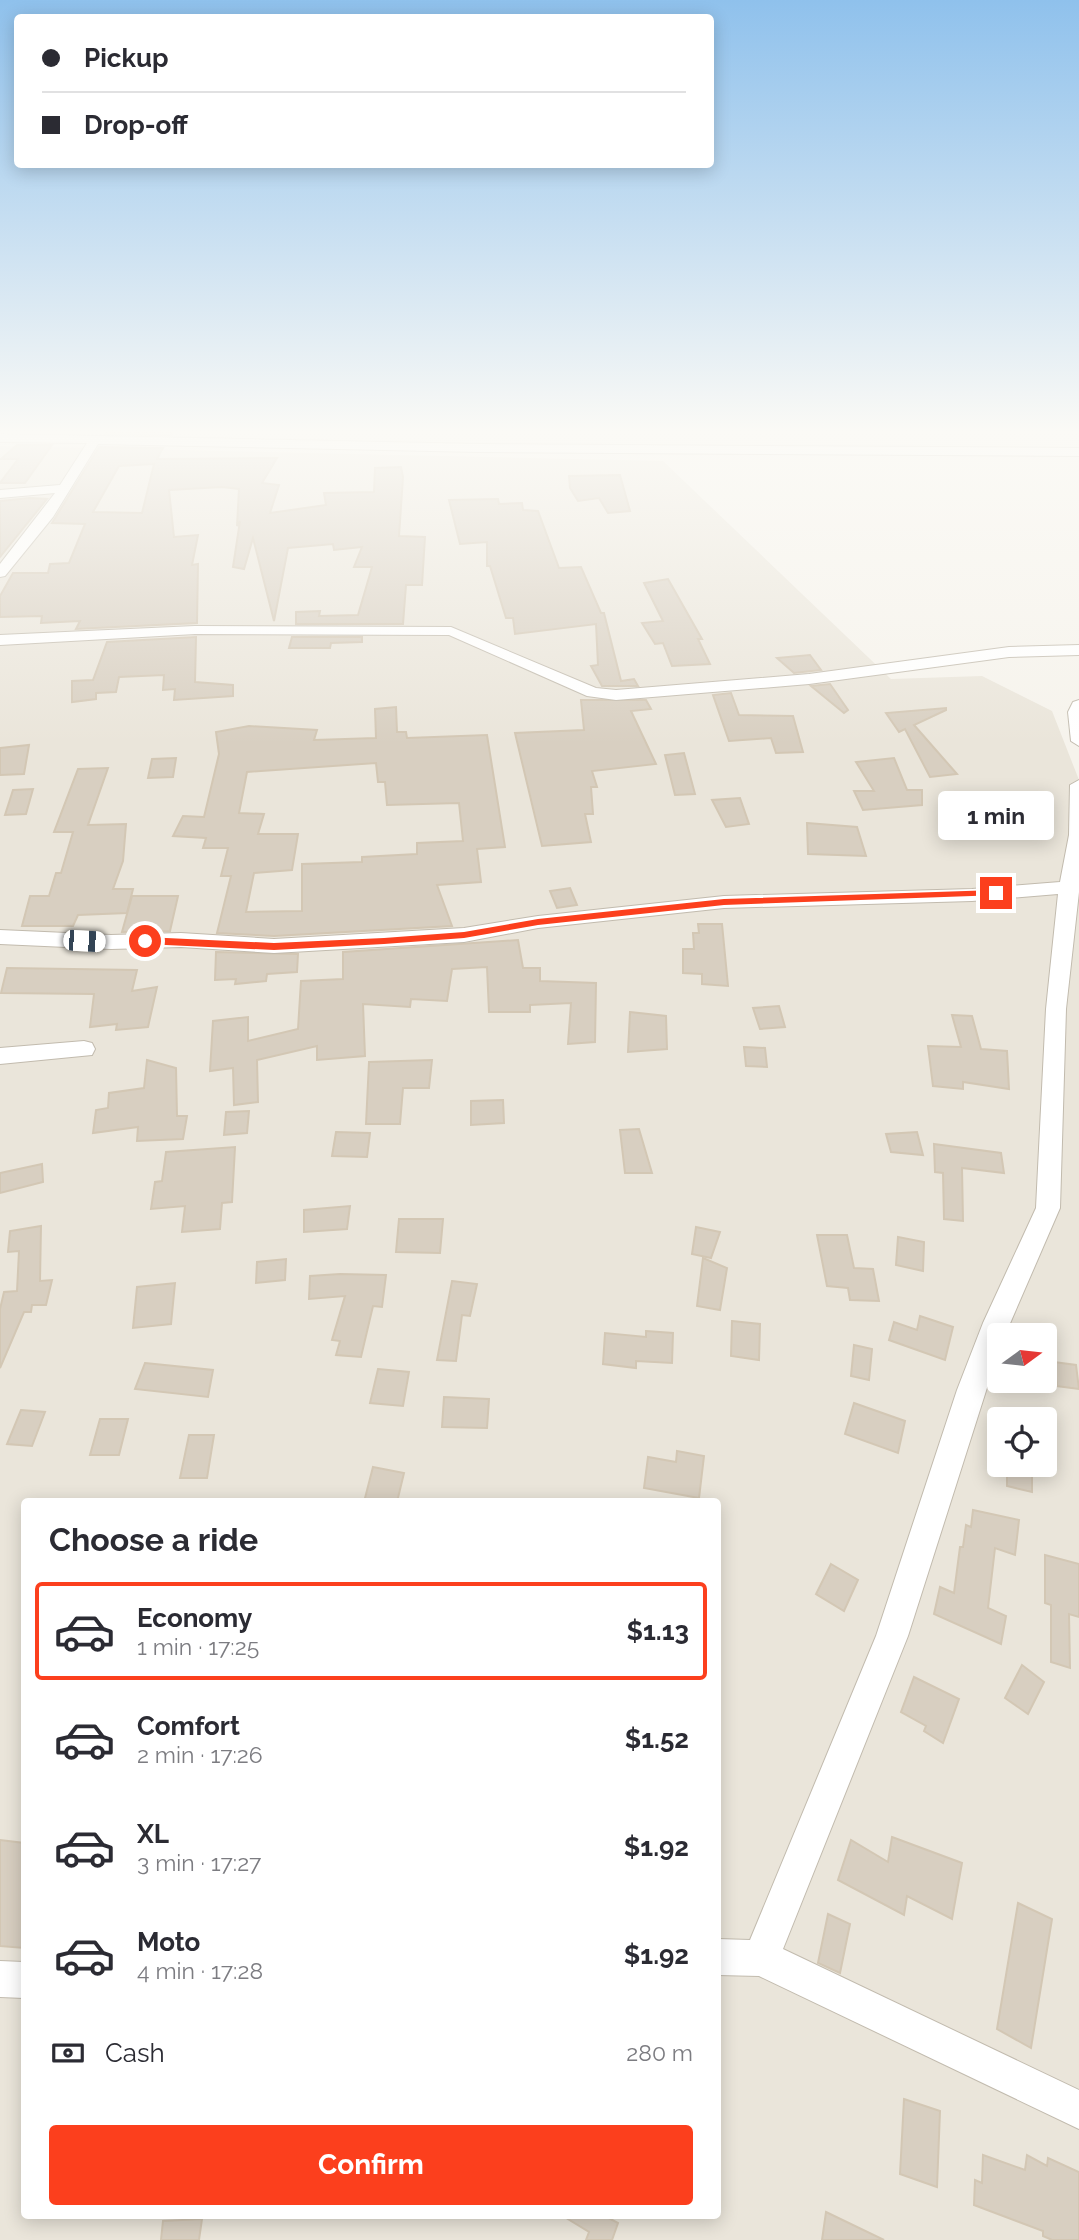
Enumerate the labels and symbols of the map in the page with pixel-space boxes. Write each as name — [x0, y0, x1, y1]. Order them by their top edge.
callout: 1 min — [938, 792, 1054, 840]
route end — [980, 877, 1012, 909]
route start — [129, 925, 161, 957]
car — [63, 929, 106, 953]
north arrow — [987, 1323, 1057, 1393]

